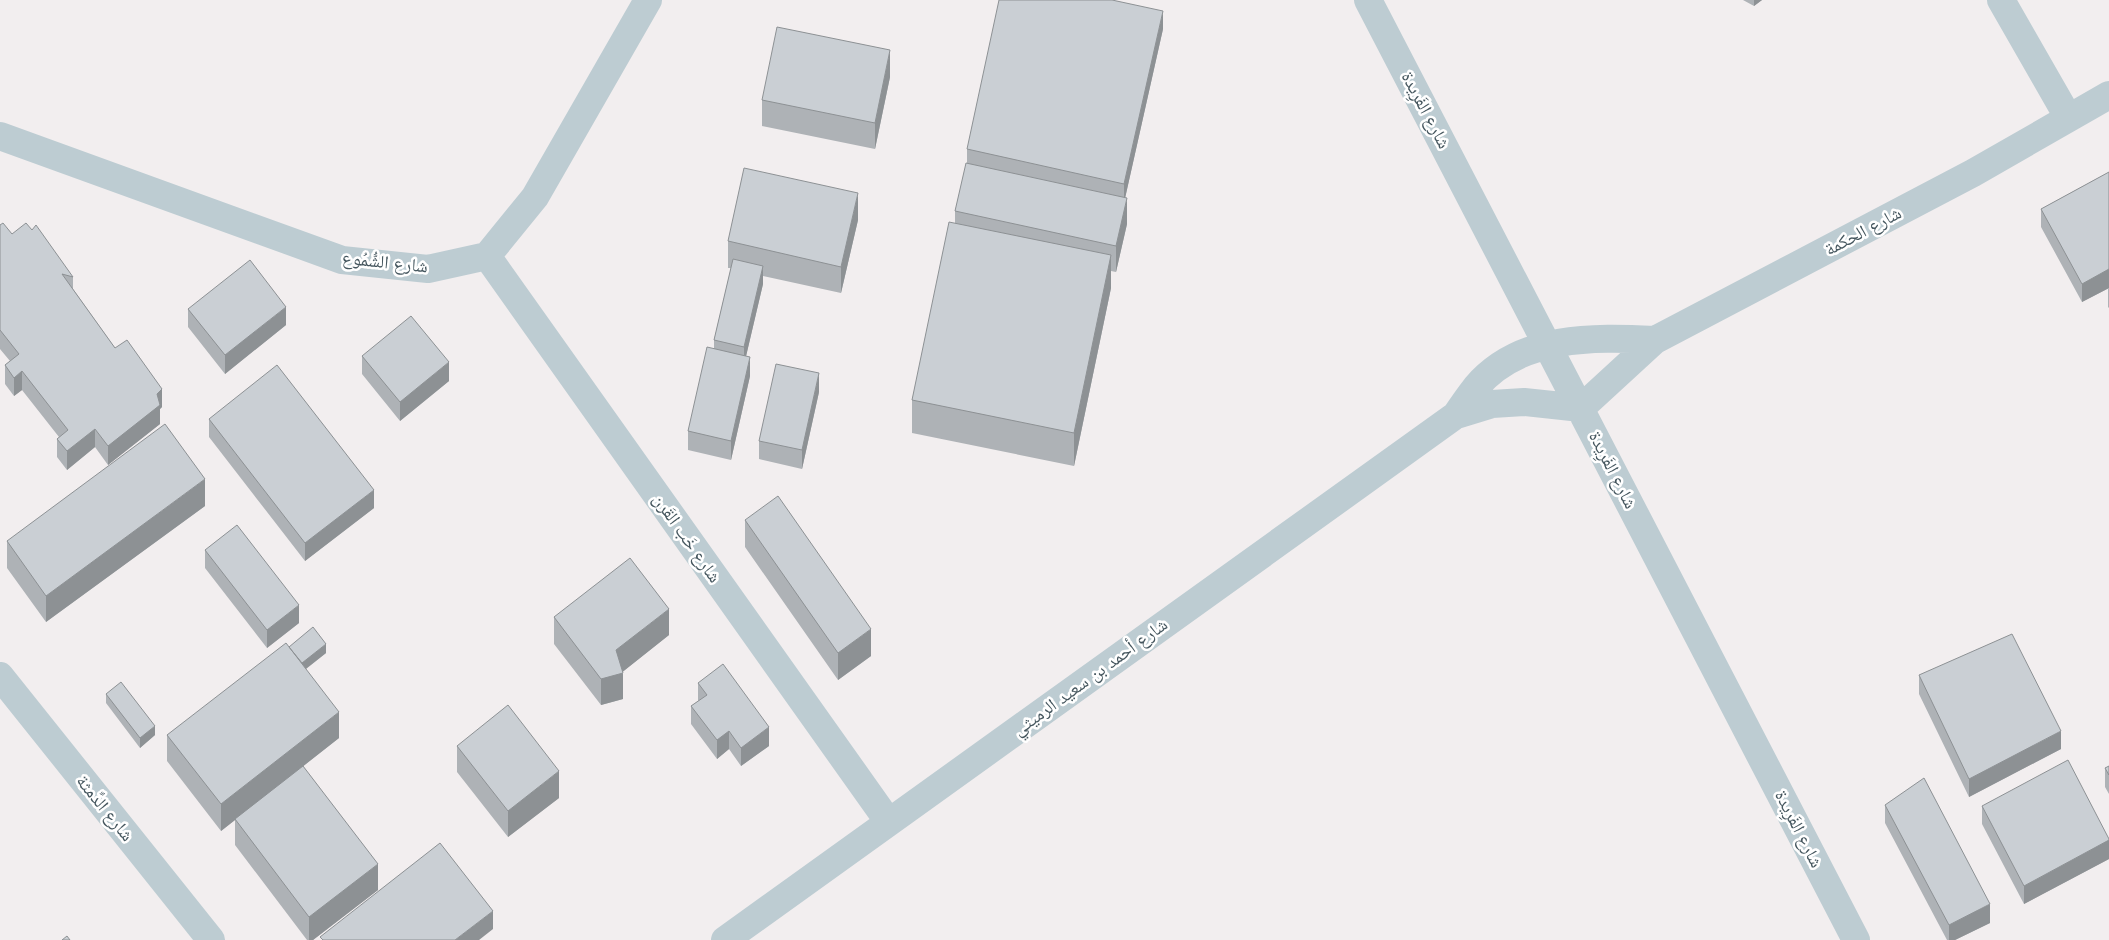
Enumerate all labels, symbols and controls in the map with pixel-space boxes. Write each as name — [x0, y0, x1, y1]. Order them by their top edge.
street label: شارع الفَرِيدة — [1395, 67, 1457, 153]
street label: شارع الحكمة — [1820, 200, 1906, 262]
street label: شارع الشُّمُوع — [341, 245, 429, 279]
street label: شارع الفَرِيدة — [1582, 427, 1644, 513]
street label: شارع خَب القَرن — [647, 488, 727, 588]
street label: شارع أحمد بن سعيد الرميثي — [1007, 612, 1174, 744]
street label: شارع الدِّمثة — [70, 769, 140, 847]
street label: شارع الفَرِيدة — [1768, 786, 1830, 872]

